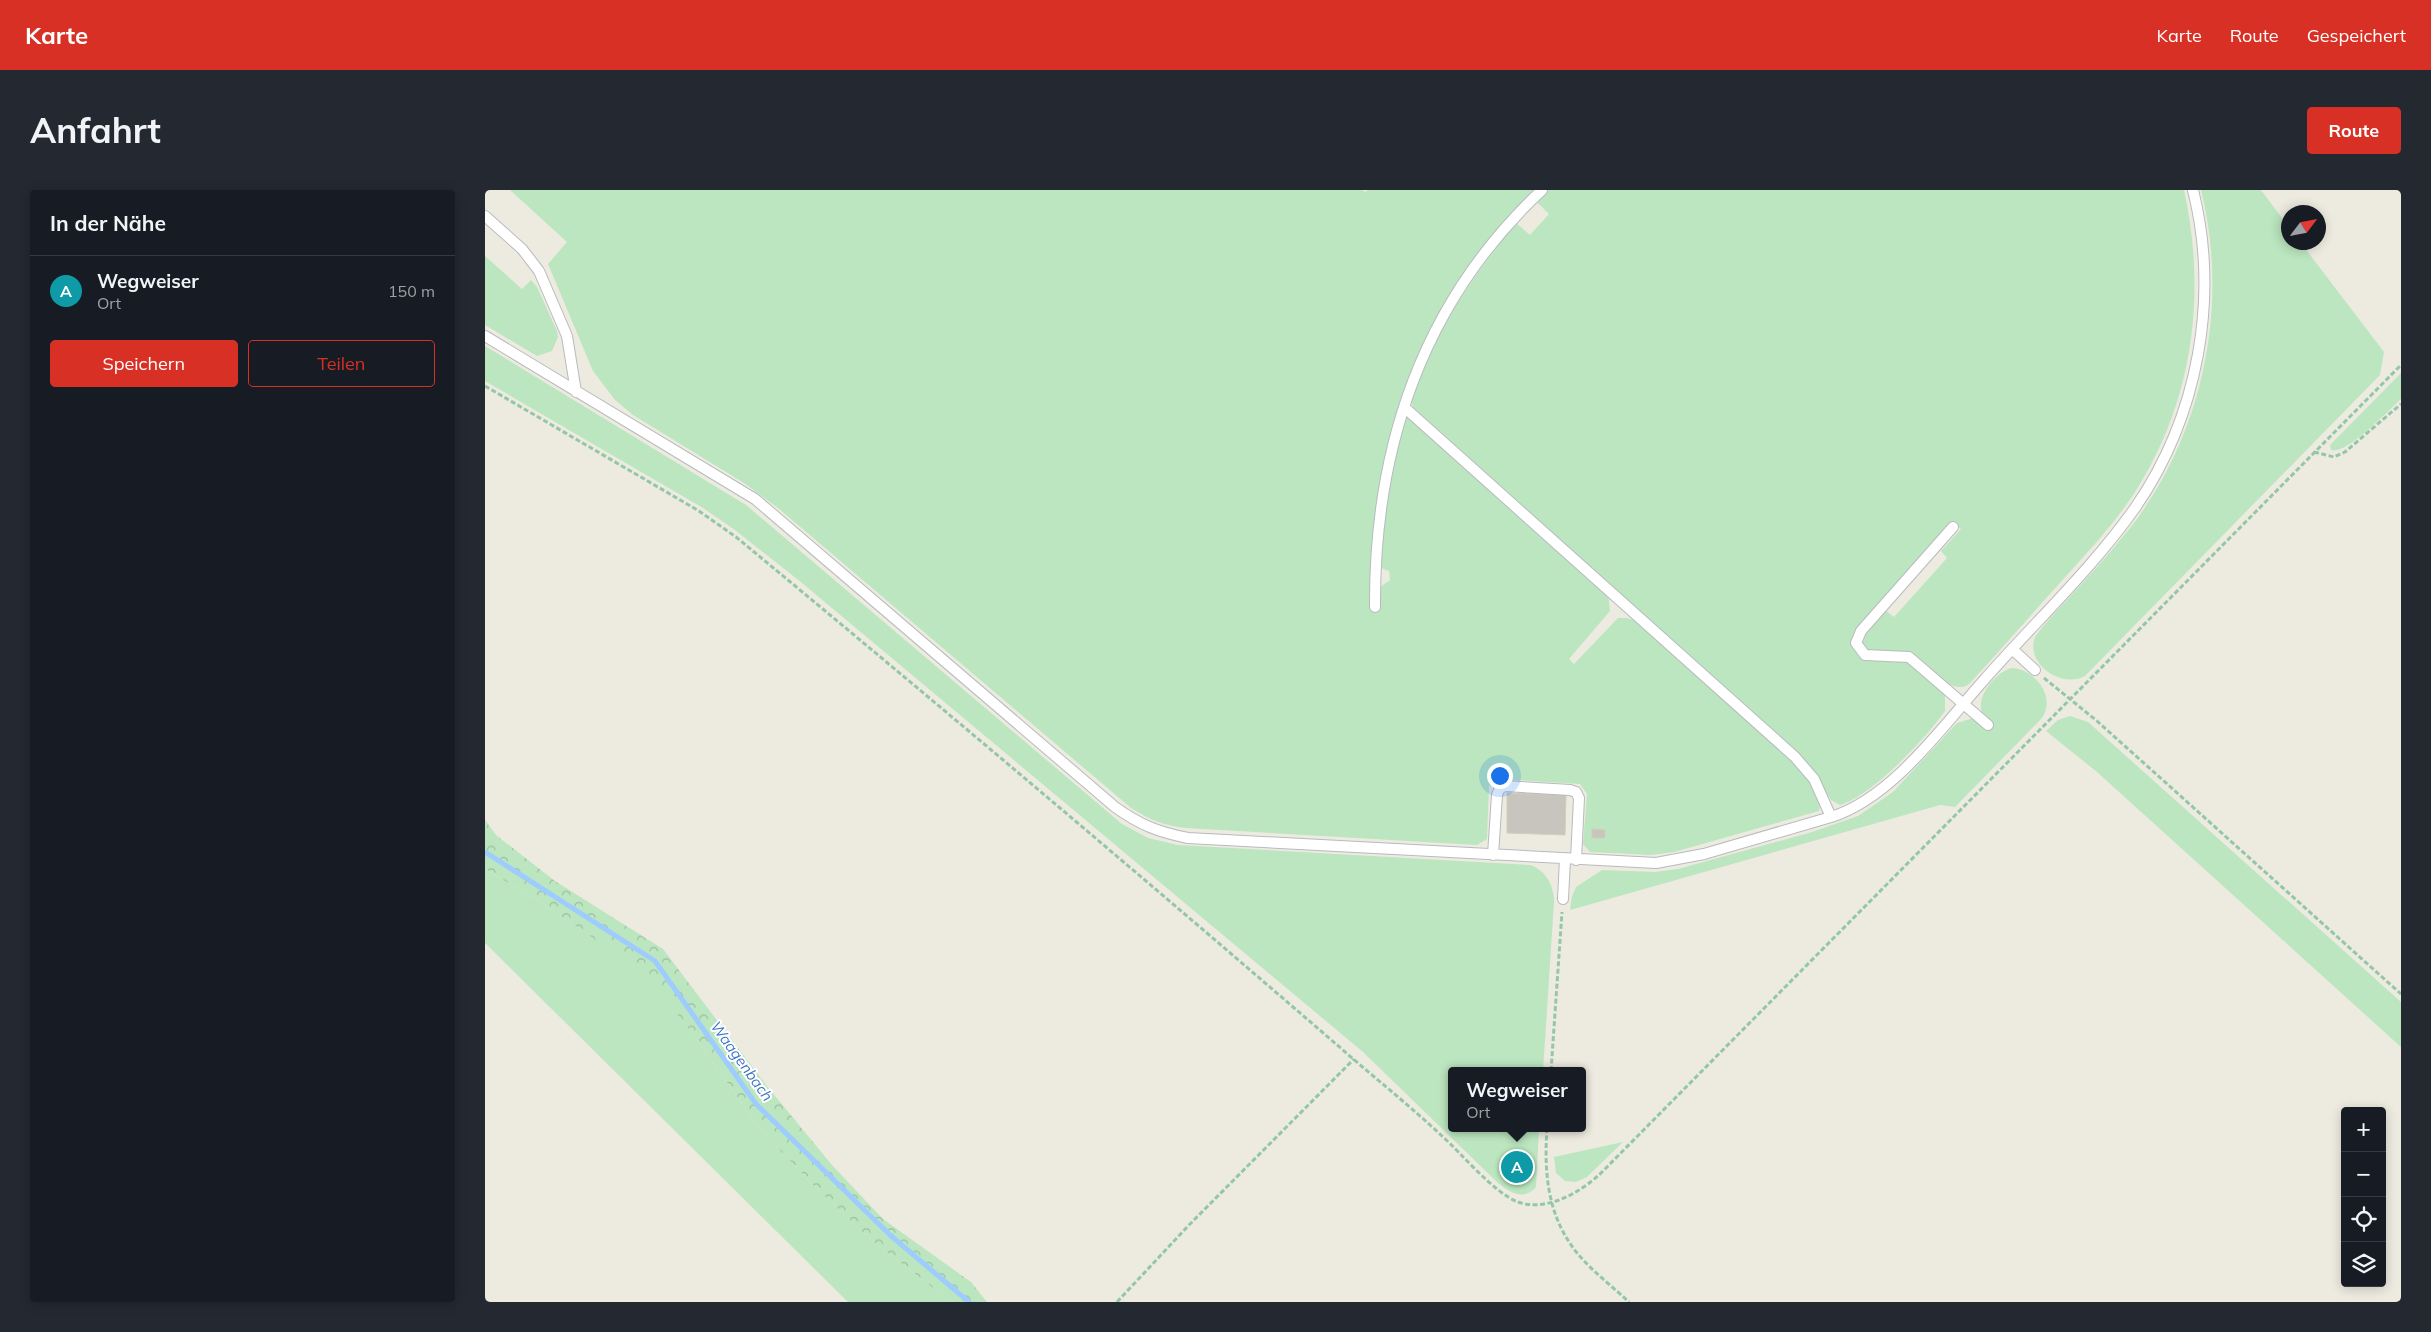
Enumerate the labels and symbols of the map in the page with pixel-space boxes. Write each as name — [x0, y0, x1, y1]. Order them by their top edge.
north arrow — [2281, 205, 2326, 250]
your location — [1487, 763, 1513, 789]
water label: Waagenbach — [707, 1017, 777, 1105]
pin: A — [1501, 1148, 1533, 1186]

